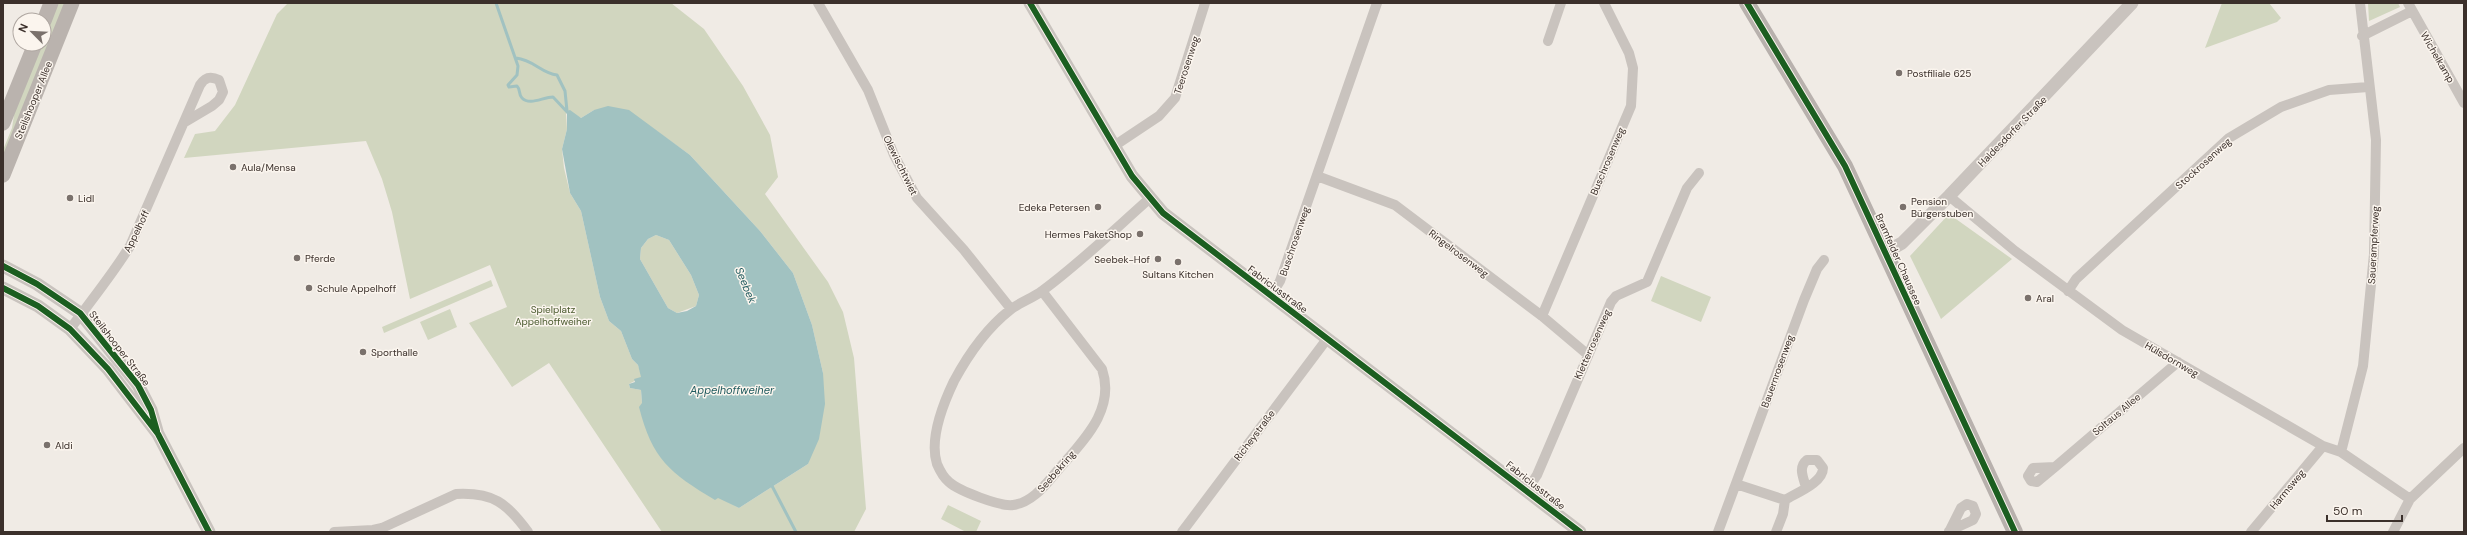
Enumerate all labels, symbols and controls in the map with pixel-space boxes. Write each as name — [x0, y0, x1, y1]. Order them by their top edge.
north arrow — [12, 12, 52, 52]
text: N — [15, 21, 31, 34]
street label: Wichelkamp — [2418, 29, 2457, 85]
street label: Teerosenweg — [1171, 34, 1202, 96]
street label: Steilshooper Allee — [12, 59, 55, 141]
place label: Postfiliale 625 — [1907, 67, 1971, 80]
marker: Postfiliale 625 — [1894, 68, 1904, 78]
street label: Haldesdorfer Straße — [1975, 93, 2050, 170]
street label: Buschrosenweg — [1587, 125, 1628, 197]
street label: Olewischtwiet — [880, 133, 921, 198]
street label: Stockrosenweg — [2173, 135, 2234, 192]
place label: Aula/Mensa — [241, 161, 296, 174]
marker: Aula/Mensa — [228, 162, 238, 172]
place label: Lidl — [78, 192, 94, 205]
marker: Lidl — [65, 193, 75, 203]
place label: Pension Bürgerstuben — [1911, 195, 1973, 220]
place label: Edeka Petersen — [1019, 201, 1090, 214]
marker: Edeka Petersen — [1093, 202, 1103, 212]
marker: Pension Bürgerstuben — [1898, 202, 1908, 212]
street label: Buschrosenweg — [1276, 204, 1313, 278]
street label: Sauerampferweg — [2365, 205, 2382, 284]
street label: Appelhoff — [121, 207, 153, 255]
street label: Bramfelder Chaussee — [1872, 211, 1925, 307]
street label: Ringelrosenweg — [1426, 227, 1492, 280]
place label: Hermes PaketShop — [1045, 228, 1132, 241]
marker: Hermes PaketShop — [1135, 229, 1145, 239]
place label: Pferde — [305, 252, 335, 265]
marker: Pferde — [292, 253, 302, 263]
place label: Seebek-Hof — [1094, 253, 1151, 266]
marker: Seebek-Hof — [1153, 254, 1163, 264]
marker: Sultans Kitchen — [1173, 257, 1183, 267]
street label: Fabriciusstraße — [1245, 263, 1310, 316]
water label: Seebek — [732, 265, 760, 305]
place label: Sultans Kitchen — [1142, 268, 1214, 281]
place label: Schule Appelhoff — [317, 282, 397, 295]
marker: Schule Appelhoff — [304, 283, 314, 293]
place label: Aral — [2036, 292, 2054, 305]
marker: Aral — [2023, 293, 2033, 303]
park label: Spielplatz Appelhoffweiher — [515, 303, 591, 328]
street label: Kletterrosenweg — [1571, 307, 1614, 381]
street label: Steilshooper Straße — [86, 308, 153, 389]
street label: Bauernrosenweg — [1758, 332, 1797, 410]
street label: Hülsdornweg — [2142, 339, 2201, 380]
place label: Sporthalle — [371, 346, 418, 359]
marker: Sporthalle — [358, 347, 368, 357]
water label: Appelhoffweiher — [689, 383, 775, 397]
street label: Soltaus Allee — [2089, 390, 2143, 438]
street label: Richeystraße — [1231, 407, 1278, 463]
place label: Aldi — [55, 439, 73, 452]
marker: Aldi — [42, 440, 52, 450]
street label: Seebekring — [1035, 447, 1078, 495]
street label: Fabriciusstraße — [1503, 458, 1568, 513]
street label: Harmsweg — [2267, 466, 2308, 512]
scale bar — [2327, 497, 2402, 523]
text: 50 m — [2333, 503, 2362, 519]

